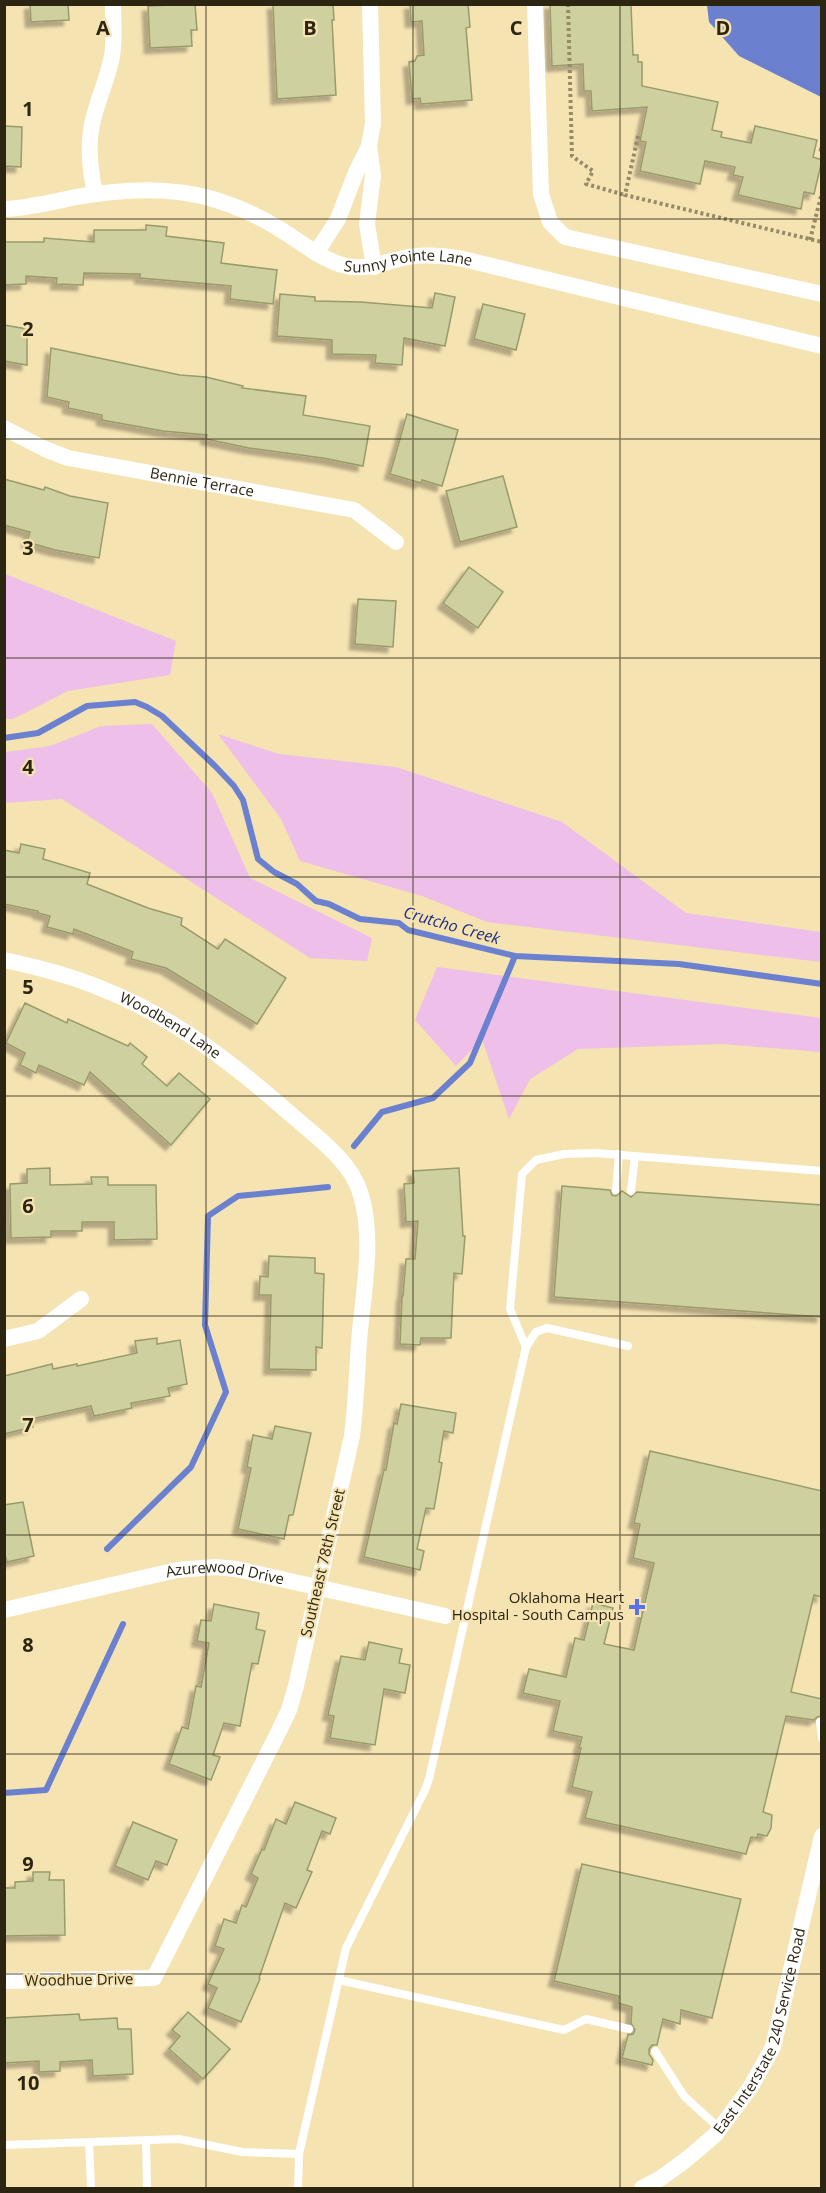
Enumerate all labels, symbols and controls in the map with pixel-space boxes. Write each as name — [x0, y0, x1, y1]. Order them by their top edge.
text: A — [96, 14, 110, 41]
text: B — [303, 14, 317, 41]
text: C — [510, 14, 523, 41]
text: D — [716, 14, 730, 41]
text: 1 — [22, 95, 34, 122]
street label: Sunny Pointe Lane — [343, 244, 475, 276]
text: 2 — [22, 315, 34, 342]
street label: Bennie Terrace — [148, 462, 256, 501]
text: 3 — [22, 534, 34, 561]
text: 4 — [22, 753, 34, 780]
water label: Crutcho Creek — [401, 901, 504, 950]
text: 5 — [22, 973, 34, 1000]
street label: Woodbend Lane — [117, 987, 226, 1063]
text: 6 — [22, 1192, 34, 1219]
text: 7 — [22, 1411, 34, 1438]
street label: Southeast 78th Street — [295, 1487, 349, 1639]
street label: Azurewood Drive — [163, 1556, 286, 1589]
place label: Oklahoma Heart Hospital - South Campus — [452, 1587, 624, 1624]
marker: Oklahoma Heart Hospital - South Campus — [628, 1598, 646, 1616]
text: 8 — [22, 1631, 34, 1658]
text: 9 — [22, 1850, 34, 1877]
street label: East Interstate 240 Service Road — [708, 1926, 809, 2138]
street label: Woodhue Drive — [25, 1968, 133, 1990]
text: 10 — [17, 2069, 39, 2096]

